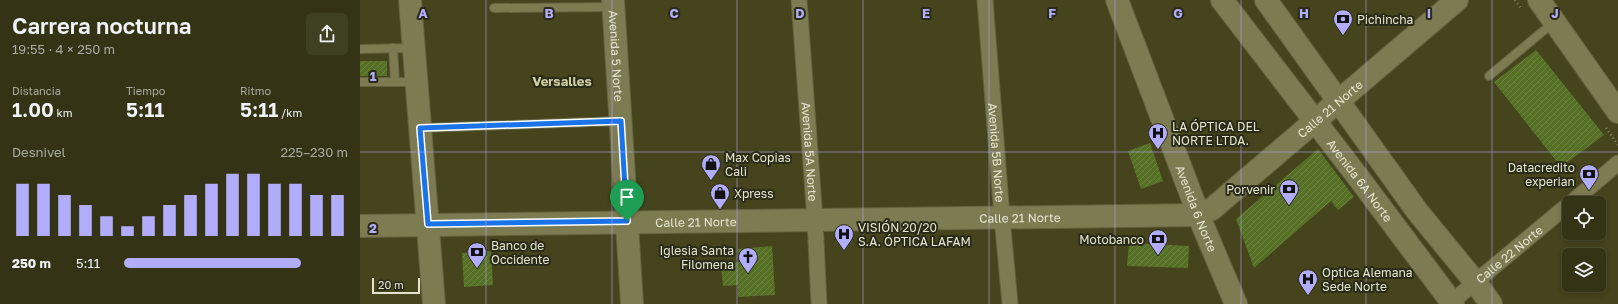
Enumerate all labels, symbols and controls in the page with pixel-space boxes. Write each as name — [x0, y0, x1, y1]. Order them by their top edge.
text: A — [418, 5, 428, 21]
text: B — [544, 5, 554, 21]
text: C — [669, 5, 679, 21]
text: D — [795, 5, 805, 21]
text: E — [922, 5, 930, 21]
text: F — [1048, 5, 1056, 21]
text: G — [1173, 5, 1183, 21]
text: H — [1299, 5, 1309, 21]
text: I — [1427, 5, 1431, 21]
text: J — [1551, 5, 1559, 21]
bank icon: Pichincha — [1332, 8, 1354, 36]
street label: Avenida 5 Norte — [606, 10, 627, 102]
text: Carrera nocturna — [12, 12, 191, 39]
place label: Pichincha — [1357, 12, 1413, 27]
button: share — [306, 13, 348, 55]
text: 19:55 · 4 × 250 m — [12, 41, 115, 57]
text: 1 — [370, 68, 377, 84]
district label: Versalles — [532, 73, 592, 89]
street label: Calle 21 Norte — [1294, 77, 1365, 141]
text: Distancia — [12, 84, 61, 97]
text: Tiempo — [126, 84, 165, 97]
text: Ritmo — [240, 84, 271, 97]
text: 1.00 — [12, 97, 54, 121]
text: 5:11 — [126, 97, 164, 121]
text: 5:11 — [240, 97, 278, 121]
street label: Avenida 5A Norte — [799, 101, 821, 202]
street label: Avenida 5B Norte — [986, 102, 1008, 203]
text: km — [54, 106, 73, 119]
text: /km — [278, 106, 302, 119]
place label: LA ÓPTICA DEL NORTE LTDA. — [1172, 119, 1260, 148]
hospital icon: LA ÓPTICA DEL NORTE LTDA. — [1147, 122, 1169, 150]
street label: Avenida 6A Norte — [1324, 136, 1396, 225]
text: Desnivel — [12, 144, 66, 160]
text: 225–230 m — [281, 144, 348, 160]
place label: Max Copias Cali — [725, 150, 791, 179]
shop icon: Max Copias Cali — [700, 153, 722, 181]
place label: Datacredito experian — [1508, 160, 1575, 189]
street label: Avenida 6 Norte — [1173, 163, 1220, 254]
bank icon: Datacredito experian — [1578, 163, 1600, 191]
bank icon: Porvenir — [1278, 178, 1300, 206]
pin — [610, 180, 644, 221]
shop icon: Xpress — [709, 182, 731, 210]
place label: Porvenir — [1226, 182, 1275, 197]
icon: arrive — [616, 186, 638, 208]
place label: Xpress — [734, 186, 774, 201]
map controls — [1562, 196, 1606, 292]
button: locate — [1562, 196, 1606, 240]
street label: Calle 21 Norte — [979, 209, 1061, 225]
street label: Calle 21 Norte — [655, 214, 737, 230]
text: 2 — [369, 220, 377, 236]
place label: VISIÓN 20/20 S.A. ÓPTICA LAFAM — [858, 220, 971, 249]
street label: Calle 22 Norte — [1472, 222, 1545, 286]
hospital icon: VISIÓN 20/20 S.A. ÓPTICA LAFAM — [833, 223, 855, 251]
bank icon: Motobanco — [1147, 228, 1169, 256]
place label: Motobanco — [1079, 232, 1144, 247]
place label: Banco de Occidente — [491, 238, 550, 267]
bank icon: Banco de Occidente — [466, 241, 488, 269]
place label: Iglesia Santa Filomena — [660, 243, 734, 272]
church icon: Iglesia Santa Filomena — [737, 246, 759, 274]
button: layers — [1562, 248, 1606, 292]
text: 250 m — [12, 255, 51, 271]
text: 5:11 — [76, 255, 100, 271]
place label: Optica Alemana Sede Norte — [1322, 265, 1413, 294]
hospital icon: Optica Alemana Sede Norte — [1297, 268, 1319, 296]
scale bar — [372, 276, 420, 295]
text: 20 m — [378, 278, 404, 291]

